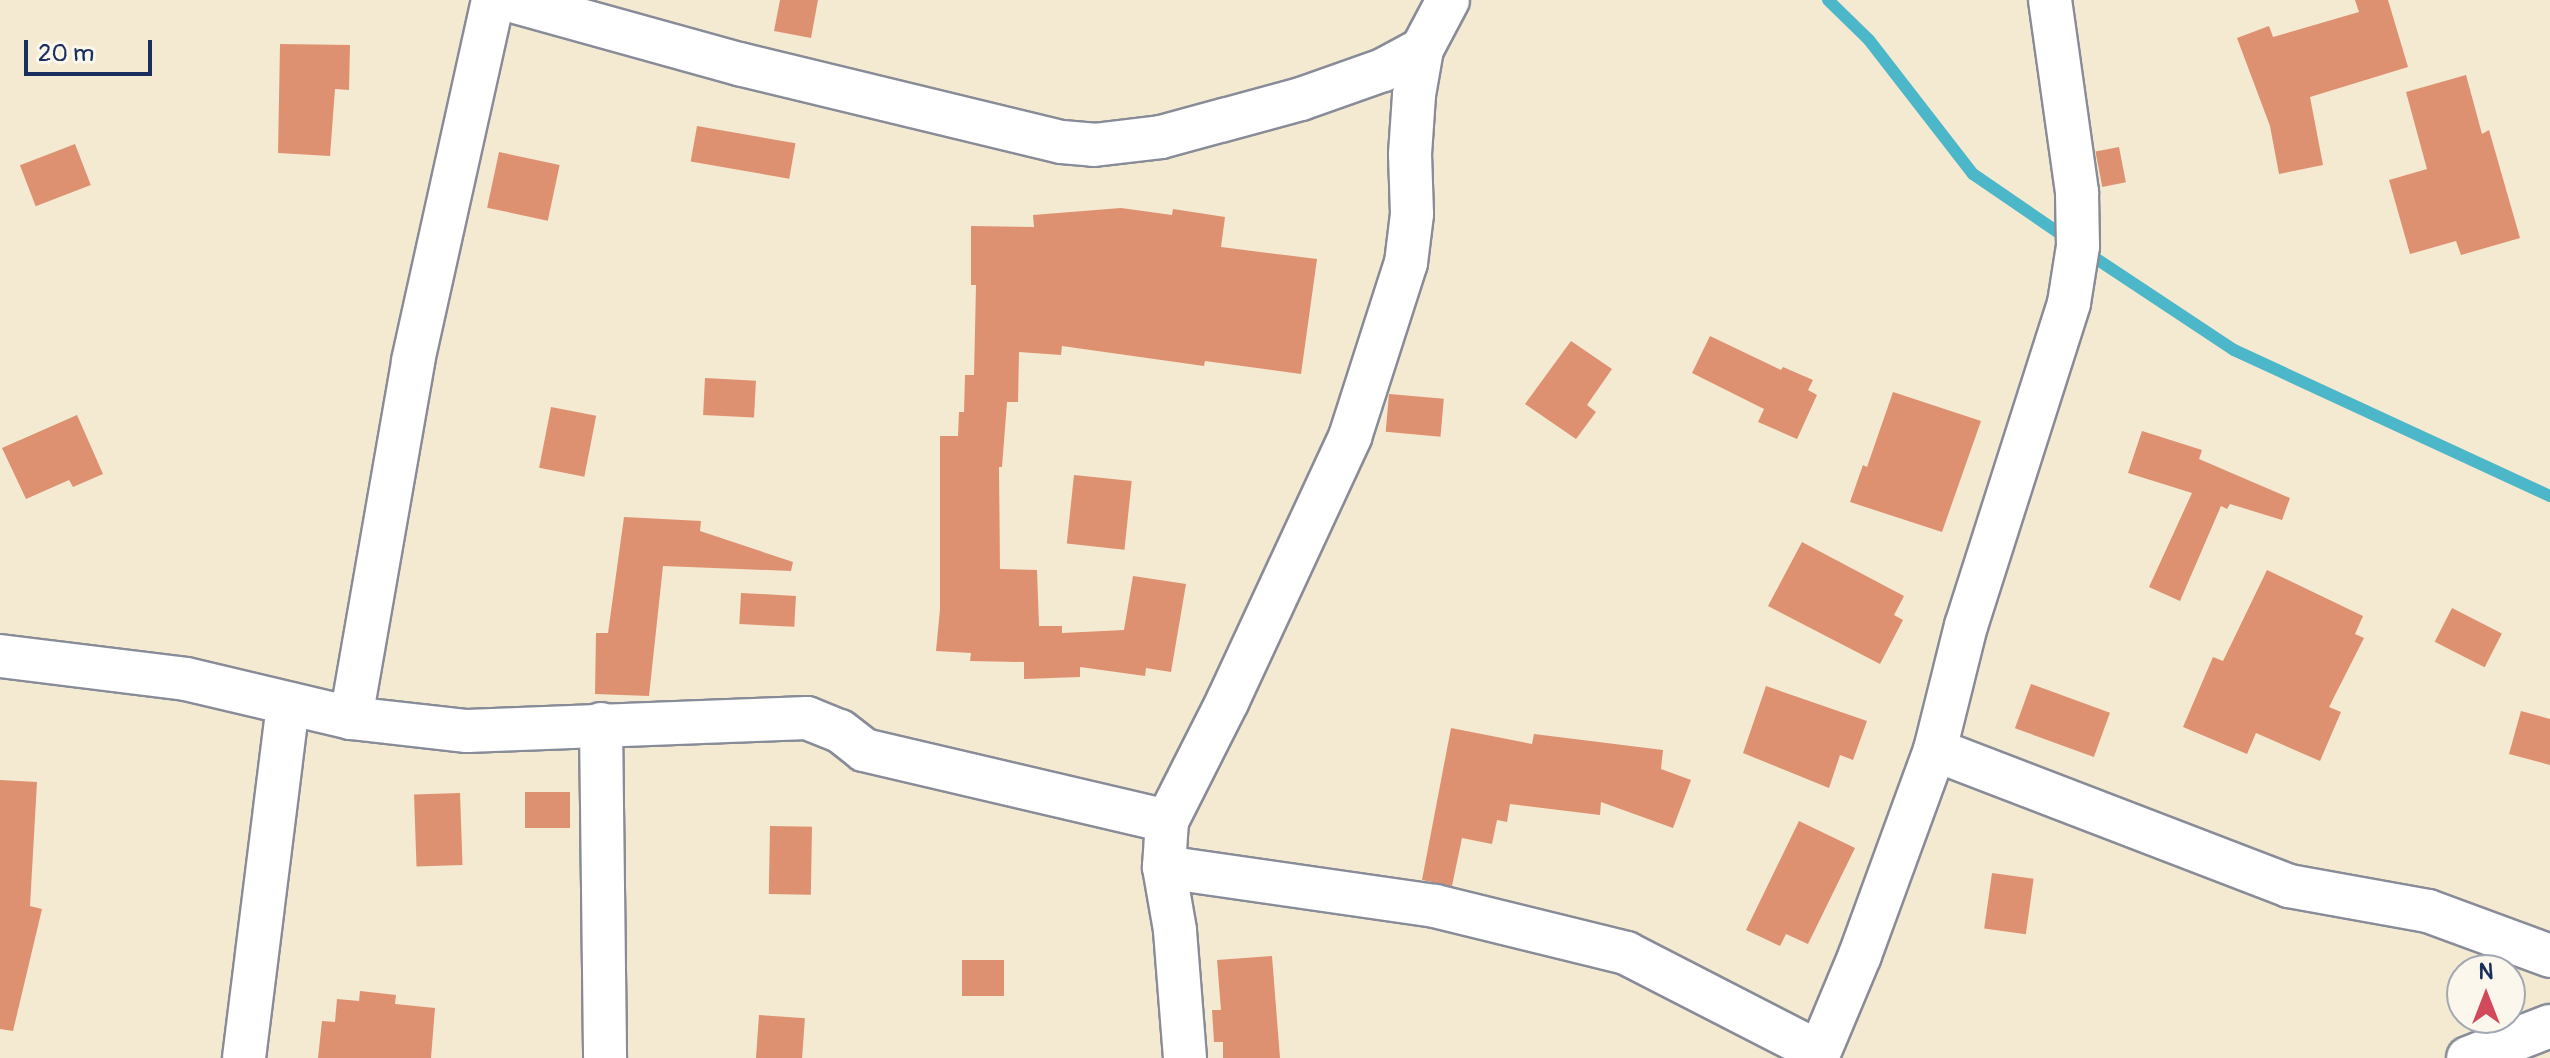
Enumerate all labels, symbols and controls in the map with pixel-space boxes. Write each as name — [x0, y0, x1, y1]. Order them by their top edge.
scale bar — [28, 24, 156, 74]
text: 20 m — [38, 39, 94, 68]
north arrow — [2446, 954, 2526, 1034]
text: N — [2479, 958, 2493, 986]

